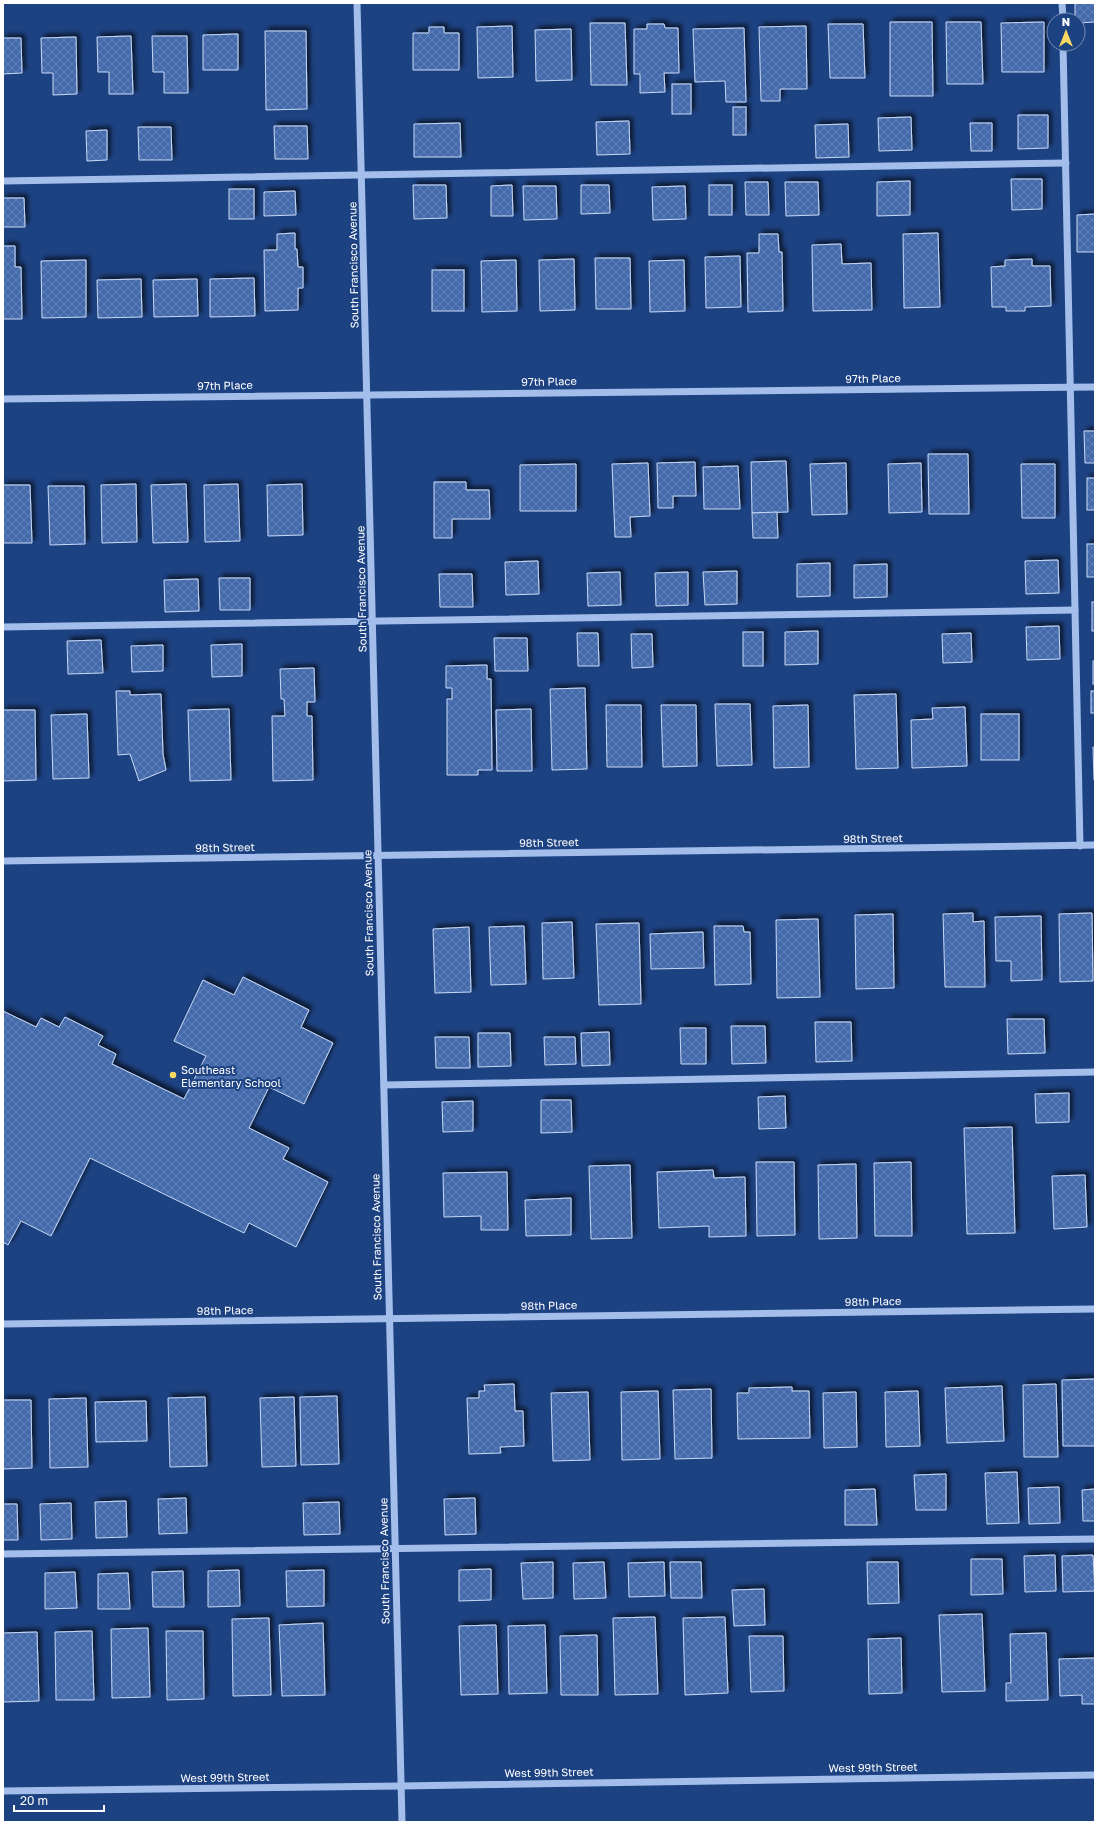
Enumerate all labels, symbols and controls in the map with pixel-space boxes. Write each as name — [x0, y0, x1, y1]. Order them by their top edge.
north arrow — [1046, 12, 1086, 52]
text: N — [1062, 15, 1070, 28]
street label: South Francisco Avenue — [345, 201, 361, 329]
street label: 97th Place — [845, 371, 901, 385]
street label: 97th Place — [521, 374, 577, 388]
street label: 97th Place — [197, 378, 253, 392]
street label: South Francisco Avenue — [353, 525, 369, 653]
street label: 98th Street — [843, 831, 903, 845]
street label: 98th Street — [519, 835, 579, 849]
street label: 98th Street — [195, 840, 255, 854]
street label: South Francisco Avenue — [360, 849, 376, 977]
place label: Southeast Elementary School — [181, 1063, 281, 1089]
marker: Southeast Elementary School — [168, 1070, 178, 1080]
street label: South Francisco Avenue — [368, 1173, 384, 1301]
street label: 98th Place — [845, 1294, 901, 1308]
street label: 98th Place — [521, 1298, 577, 1312]
street label: 98th Place — [197, 1303, 253, 1317]
street label: South Francisco Avenue — [376, 1497, 392, 1625]
street label: West 99th Street — [828, 1760, 918, 1774]
street label: West 99th Street — [504, 1765, 594, 1779]
street label: West 99th Street — [180, 1770, 270, 1784]
scale bar — [14, 1787, 104, 1813]
text: 20 m — [20, 1793, 48, 1808]

